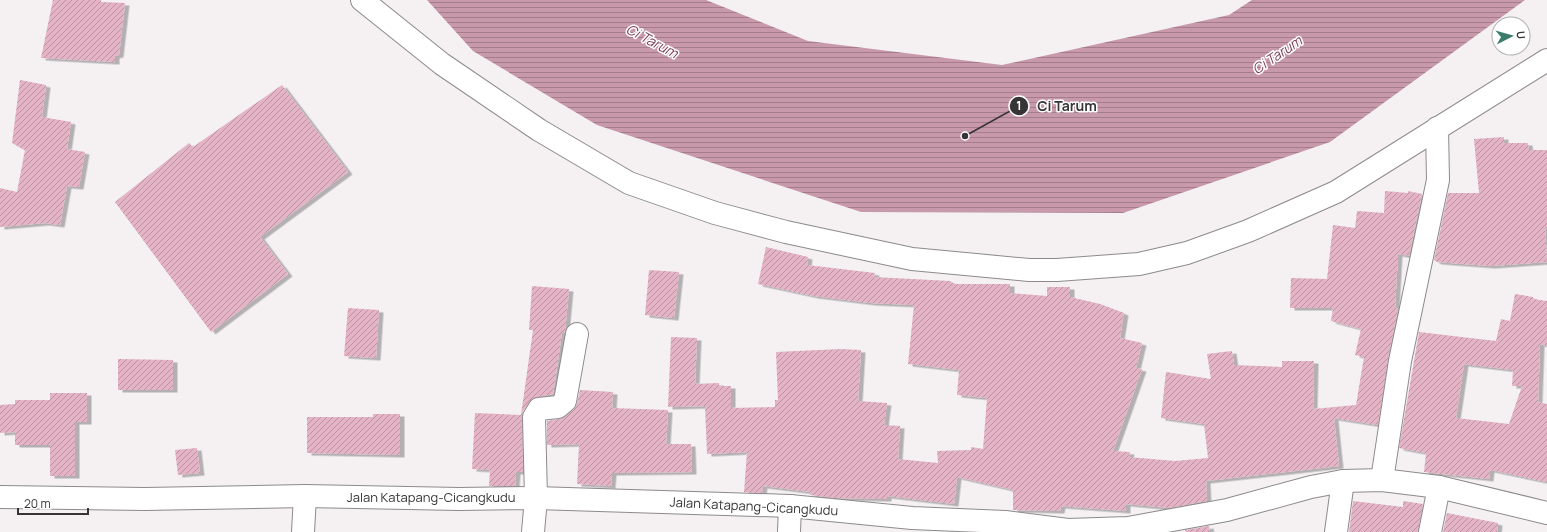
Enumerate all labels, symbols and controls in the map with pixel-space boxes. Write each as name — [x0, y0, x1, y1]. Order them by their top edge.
north arrow — [1491, 16, 1531, 56]
water label: Ci Tarum — [623, 19, 683, 63]
water label: Ci Tarum — [1248, 30, 1306, 78]
text: U — [1514, 30, 1529, 40]
callout: Ci Tarum — [1009, 93, 1105, 119]
text: Ci Tarum — [1037, 96, 1097, 115]
text: 1 — [1016, 97, 1022, 114]
street label: Jalan Katapang-Cicangkudu — [347, 488, 515, 506]
scale bar — [18, 490, 88, 516]
street label: Jalan Katapang-Cicangkudu — [669, 493, 839, 519]
text: 20 m — [24, 495, 51, 512]

